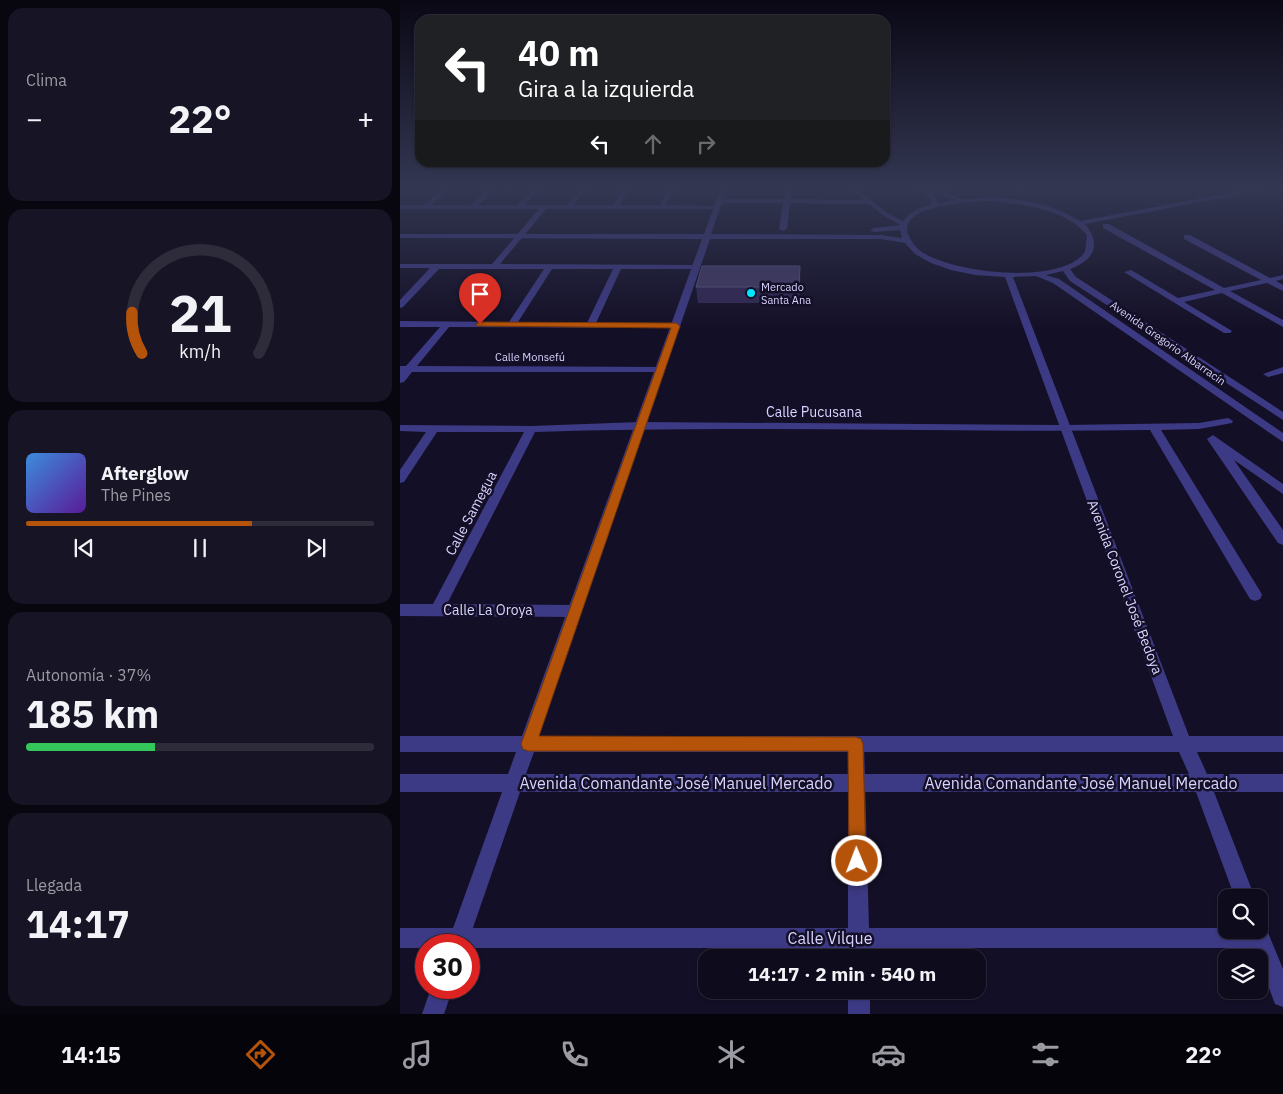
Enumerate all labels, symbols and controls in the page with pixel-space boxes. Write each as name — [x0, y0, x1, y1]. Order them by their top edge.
text: 40 m — [518, 30, 600, 76]
icon: left — [435, 35, 500, 100]
text: Clima — [26, 70, 67, 90]
text: Gira a la izquierda — [518, 74, 694, 103]
text: 22° — [168, 94, 232, 143]
text: − — [26, 100, 43, 137]
text: + — [357, 100, 374, 137]
icon: left — [586, 130, 614, 158]
icon: ahead — [639, 130, 667, 158]
icon: right — [692, 130, 720, 158]
pin — [459, 273, 501, 324]
text: 21 — [169, 279, 231, 346]
icon: arrive — [466, 280, 494, 308]
place label: Mercado Santa Ana — [761, 280, 811, 307]
marker: Mercado Santa Ana — [745, 287, 757, 299]
street label: Avenida Gregorio Albarracín — [1108, 298, 1228, 388]
text: km/h — [179, 340, 221, 363]
street label: Calle Monsefú — [495, 350, 565, 364]
street label: Calle Pucusana — [766, 403, 862, 421]
text: Afterglow — [101, 461, 189, 485]
street label: Calle Samegua — [441, 467, 501, 558]
text: The Pines — [101, 485, 171, 505]
street label: Avenida Coronel José Bedoya — [1083, 497, 1167, 677]
icon: previous — [70, 534, 98, 562]
icon: pause — [186, 534, 214, 562]
icon: next — [302, 534, 330, 562]
street label: Calle La Oroya — [443, 601, 533, 619]
text: Autonomía · 37% — [26, 665, 151, 685]
text: 185 km — [26, 689, 159, 738]
street label: Avenida Comandante José Manuel Mercado — [519, 773, 833, 793]
street label: Avenida Comandante José Manuel Mercado — [924, 773, 1238, 793]
position arrow — [830, 834, 882, 886]
text: Llegada — [26, 875, 82, 895]
map controls — [1218, 889, 1268, 999]
button: search — [1218, 889, 1268, 939]
text: 14:17 — [26, 899, 130, 948]
street label: Calle Vilque — [788, 928, 873, 948]
speed limit sign: 30 — [415, 934, 480, 999]
button: layers — [1218, 949, 1268, 999]
text: 14:17 · 2 min · 540 m — [748, 962, 936, 986]
icon: directions — [243, 1037, 278, 1072]
icon: music — [400, 1037, 435, 1072]
icon: phone — [557, 1037, 592, 1072]
icon: climate — [714, 1037, 749, 1072]
icon: car — [871, 1037, 906, 1072]
icon: filters — [1028, 1037, 1063, 1072]
text: 14:15 — [61, 1040, 121, 1069]
text: 22° — [1185, 1040, 1222, 1069]

